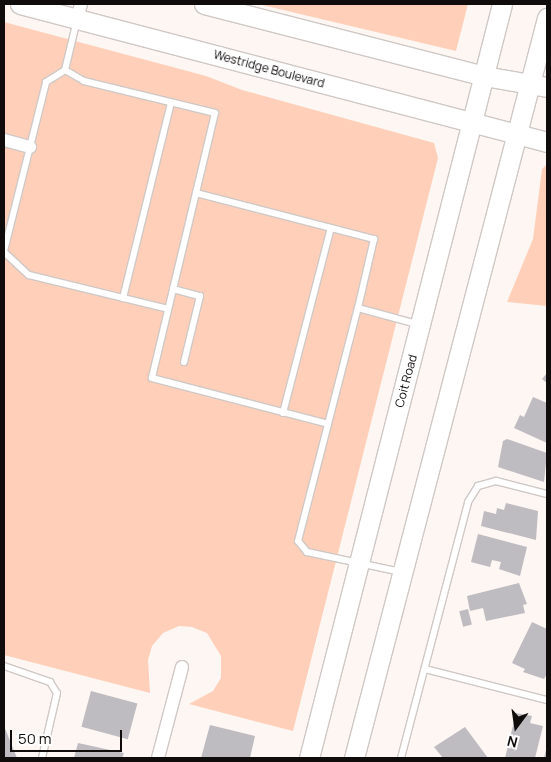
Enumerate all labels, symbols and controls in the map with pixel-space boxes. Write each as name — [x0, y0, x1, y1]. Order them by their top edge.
street label: Westridge Boulevard — [212, 47, 326, 91]
street label: Coit Road — [392, 353, 420, 409]
north arrow — [491, 702, 541, 752]
scale bar — [12, 720, 125, 752]
text: 50 m — [18, 728, 52, 749]
text: N — [505, 732, 519, 752]

